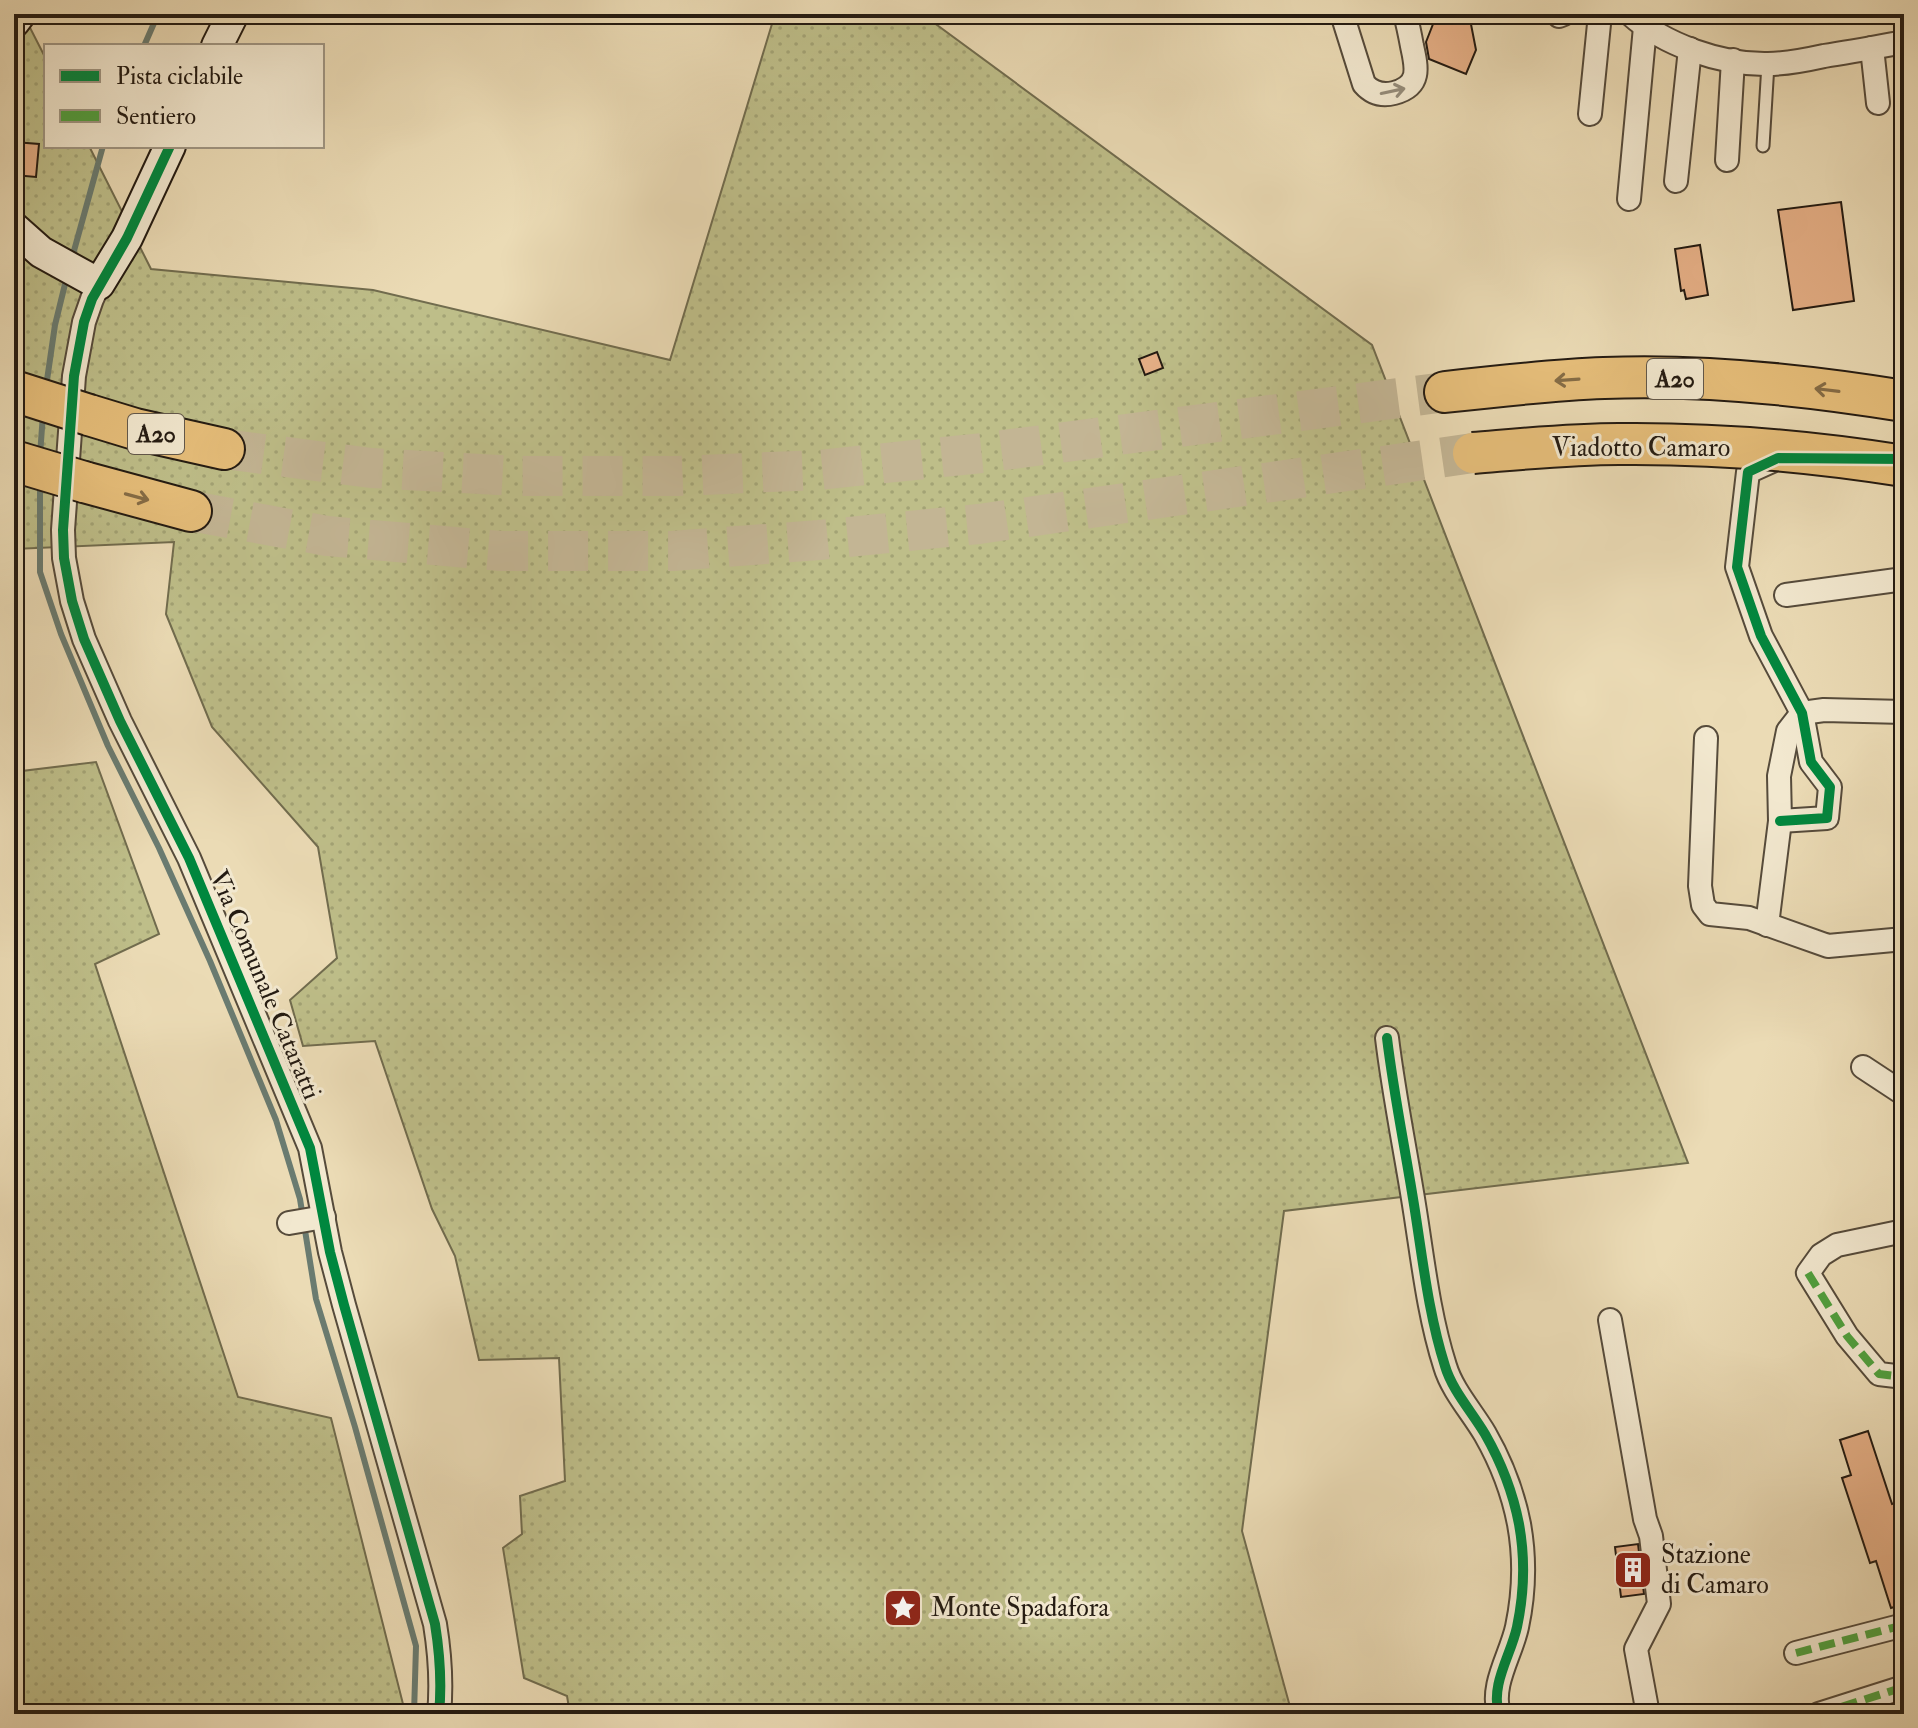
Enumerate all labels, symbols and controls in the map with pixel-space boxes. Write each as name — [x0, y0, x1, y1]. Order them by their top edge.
legend — [44, 44, 324, 148]
text: Pista ciclabile — [116, 61, 243, 92]
one-way arrow — [1380, 83, 1405, 98]
text: Sentiero — [116, 101, 196, 132]
road number: A20 — [1647, 359, 1703, 399]
one-way arrow — [1554, 373, 1581, 388]
one-way arrow — [1814, 382, 1841, 397]
road number: A20 — [128, 414, 184, 454]
street label: Viadotto Camaro — [1552, 432, 1730, 464]
one-way arrow — [124, 491, 150, 506]
street label: Via Comunale Cataratti — [202, 865, 328, 1105]
place label: Stazione di Camaro — [1661, 1539, 1769, 1601]
building icon: Stazione di Camaro — [1612, 1549, 1654, 1591]
place icon: Monte Spadafora — [882, 1587, 924, 1629]
place label: Monte Spadafora — [931, 1592, 1109, 1625]

